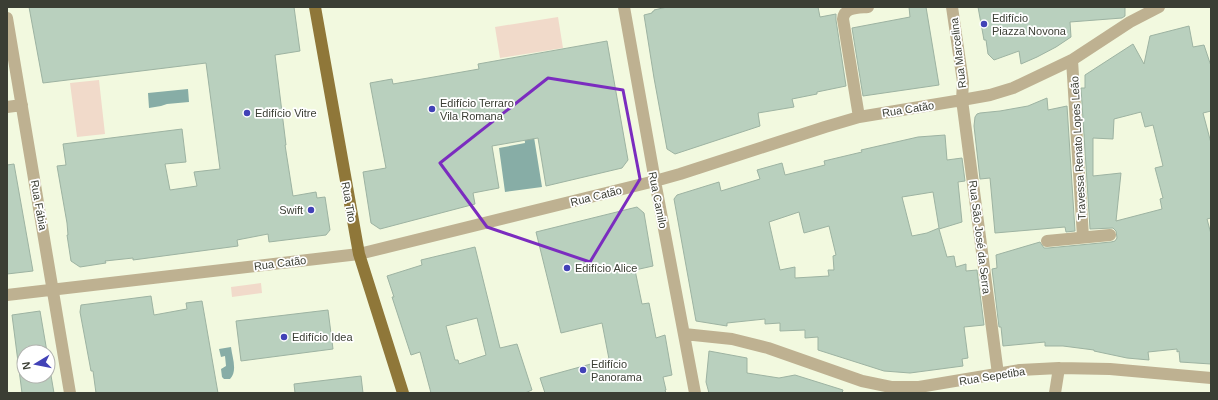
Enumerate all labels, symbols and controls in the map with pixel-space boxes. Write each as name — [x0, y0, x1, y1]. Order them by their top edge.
place label: Edifício Piazza Novona — [992, 12, 1067, 37]
street label: Rua Marcelina — [948, 16, 968, 89]
marker: Edifício Piazza Novona — [979, 19, 989, 29]
street label: Travessa Renato Lopes Leão — [1068, 76, 1088, 220]
place label: Edifício Terraro Vila Romana — [440, 97, 514, 122]
street label: Rua Catão — [881, 99, 935, 119]
marker: Edifício Terraro Vila Romana — [427, 104, 437, 114]
place label: Edifício Vitre — [255, 107, 317, 119]
marker: Edifício Vitre — [242, 108, 252, 118]
street label: Rua Camilo — [647, 171, 669, 229]
street label: Rua Fábia — [29, 179, 49, 232]
street label: Rua São José da Serra — [967, 180, 993, 295]
street label: Rua Tito — [340, 181, 358, 223]
street label: Rua Catão — [569, 184, 623, 208]
place label: Swift — [279, 204, 303, 216]
marker: Swift — [306, 205, 316, 215]
street label: Rua Catão — [253, 254, 307, 272]
place label: Edifício Alice — [575, 262, 637, 274]
marker: Edifício Alice — [562, 263, 572, 273]
place label: Edifício Idea — [292, 331, 353, 343]
marker: Edifício Idea — [279, 332, 289, 342]
north arrow — [16, 344, 56, 384]
place label: Edifício Panorama — [591, 358, 643, 383]
text: N — [20, 361, 33, 371]
marker: Edifício Panorama — [578, 365, 588, 375]
street label: Rua Sepetiba — [958, 365, 1027, 387]

